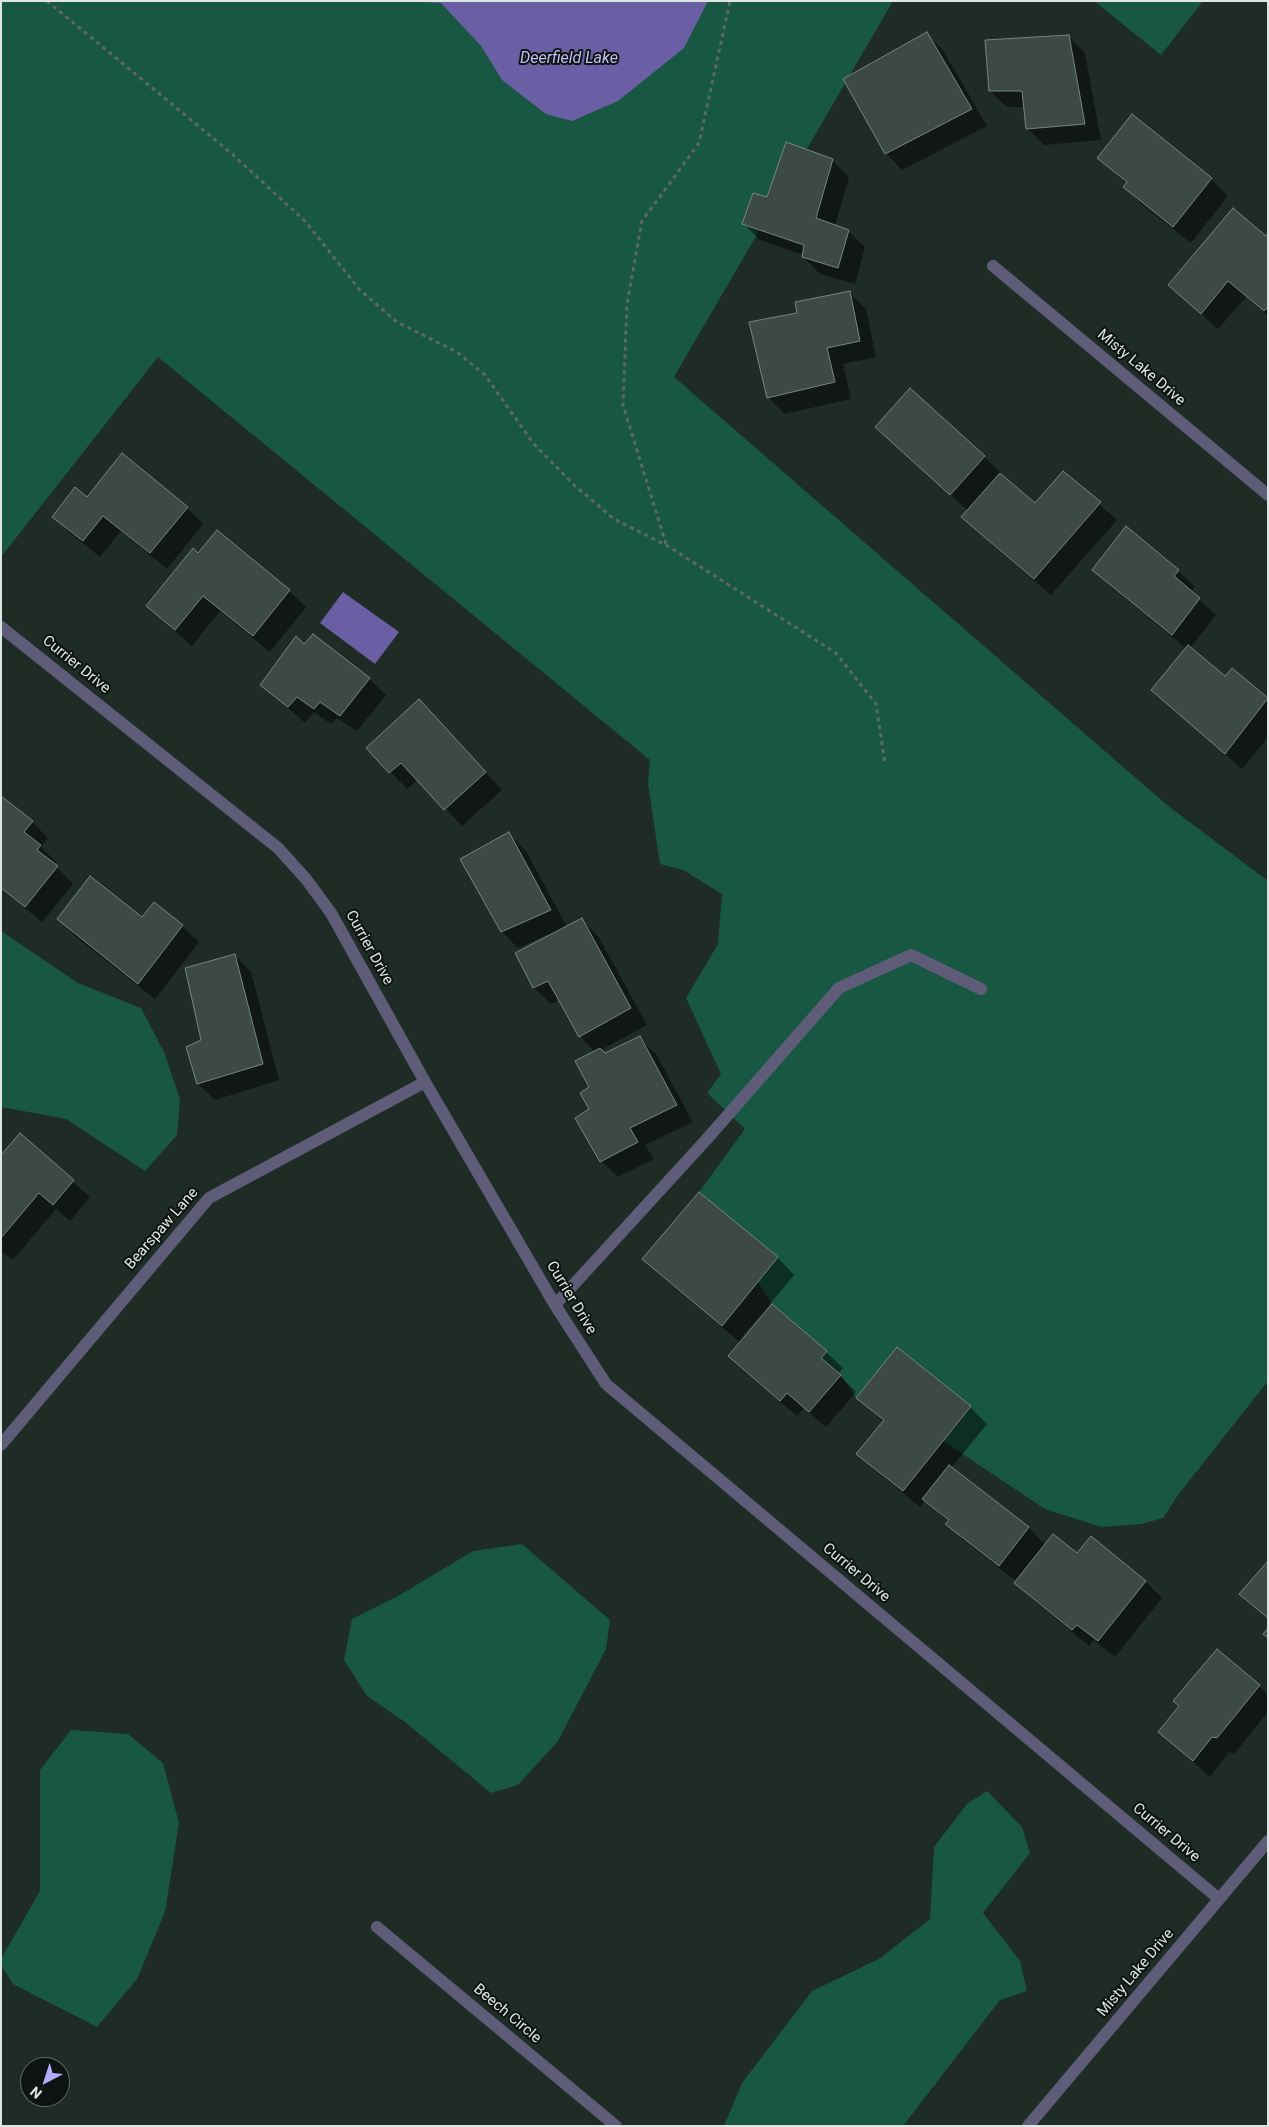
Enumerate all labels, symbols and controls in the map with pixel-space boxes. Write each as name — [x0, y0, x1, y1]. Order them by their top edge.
water label: Deerfield Lake — [520, 49, 618, 69]
street label: Misty Lake Drive — [1093, 326, 1189, 410]
street label: Currier Drive — [38, 632, 114, 698]
street label: Currier Drive — [341, 908, 397, 988]
street label: Bearspaw Lane — [122, 1184, 202, 1274]
street label: Currier Drive — [542, 1258, 600, 1338]
street label: Currier Drive — [819, 1540, 893, 1606]
street label: Currier Drive — [1129, 1800, 1203, 1866]
street label: Misty Lake Drive — [1094, 1925, 1178, 2021]
street label: Beech Circle — [469, 1980, 545, 2048]
north arrow — [20, 2057, 70, 2107]
text: N — [27, 2083, 45, 2102]

